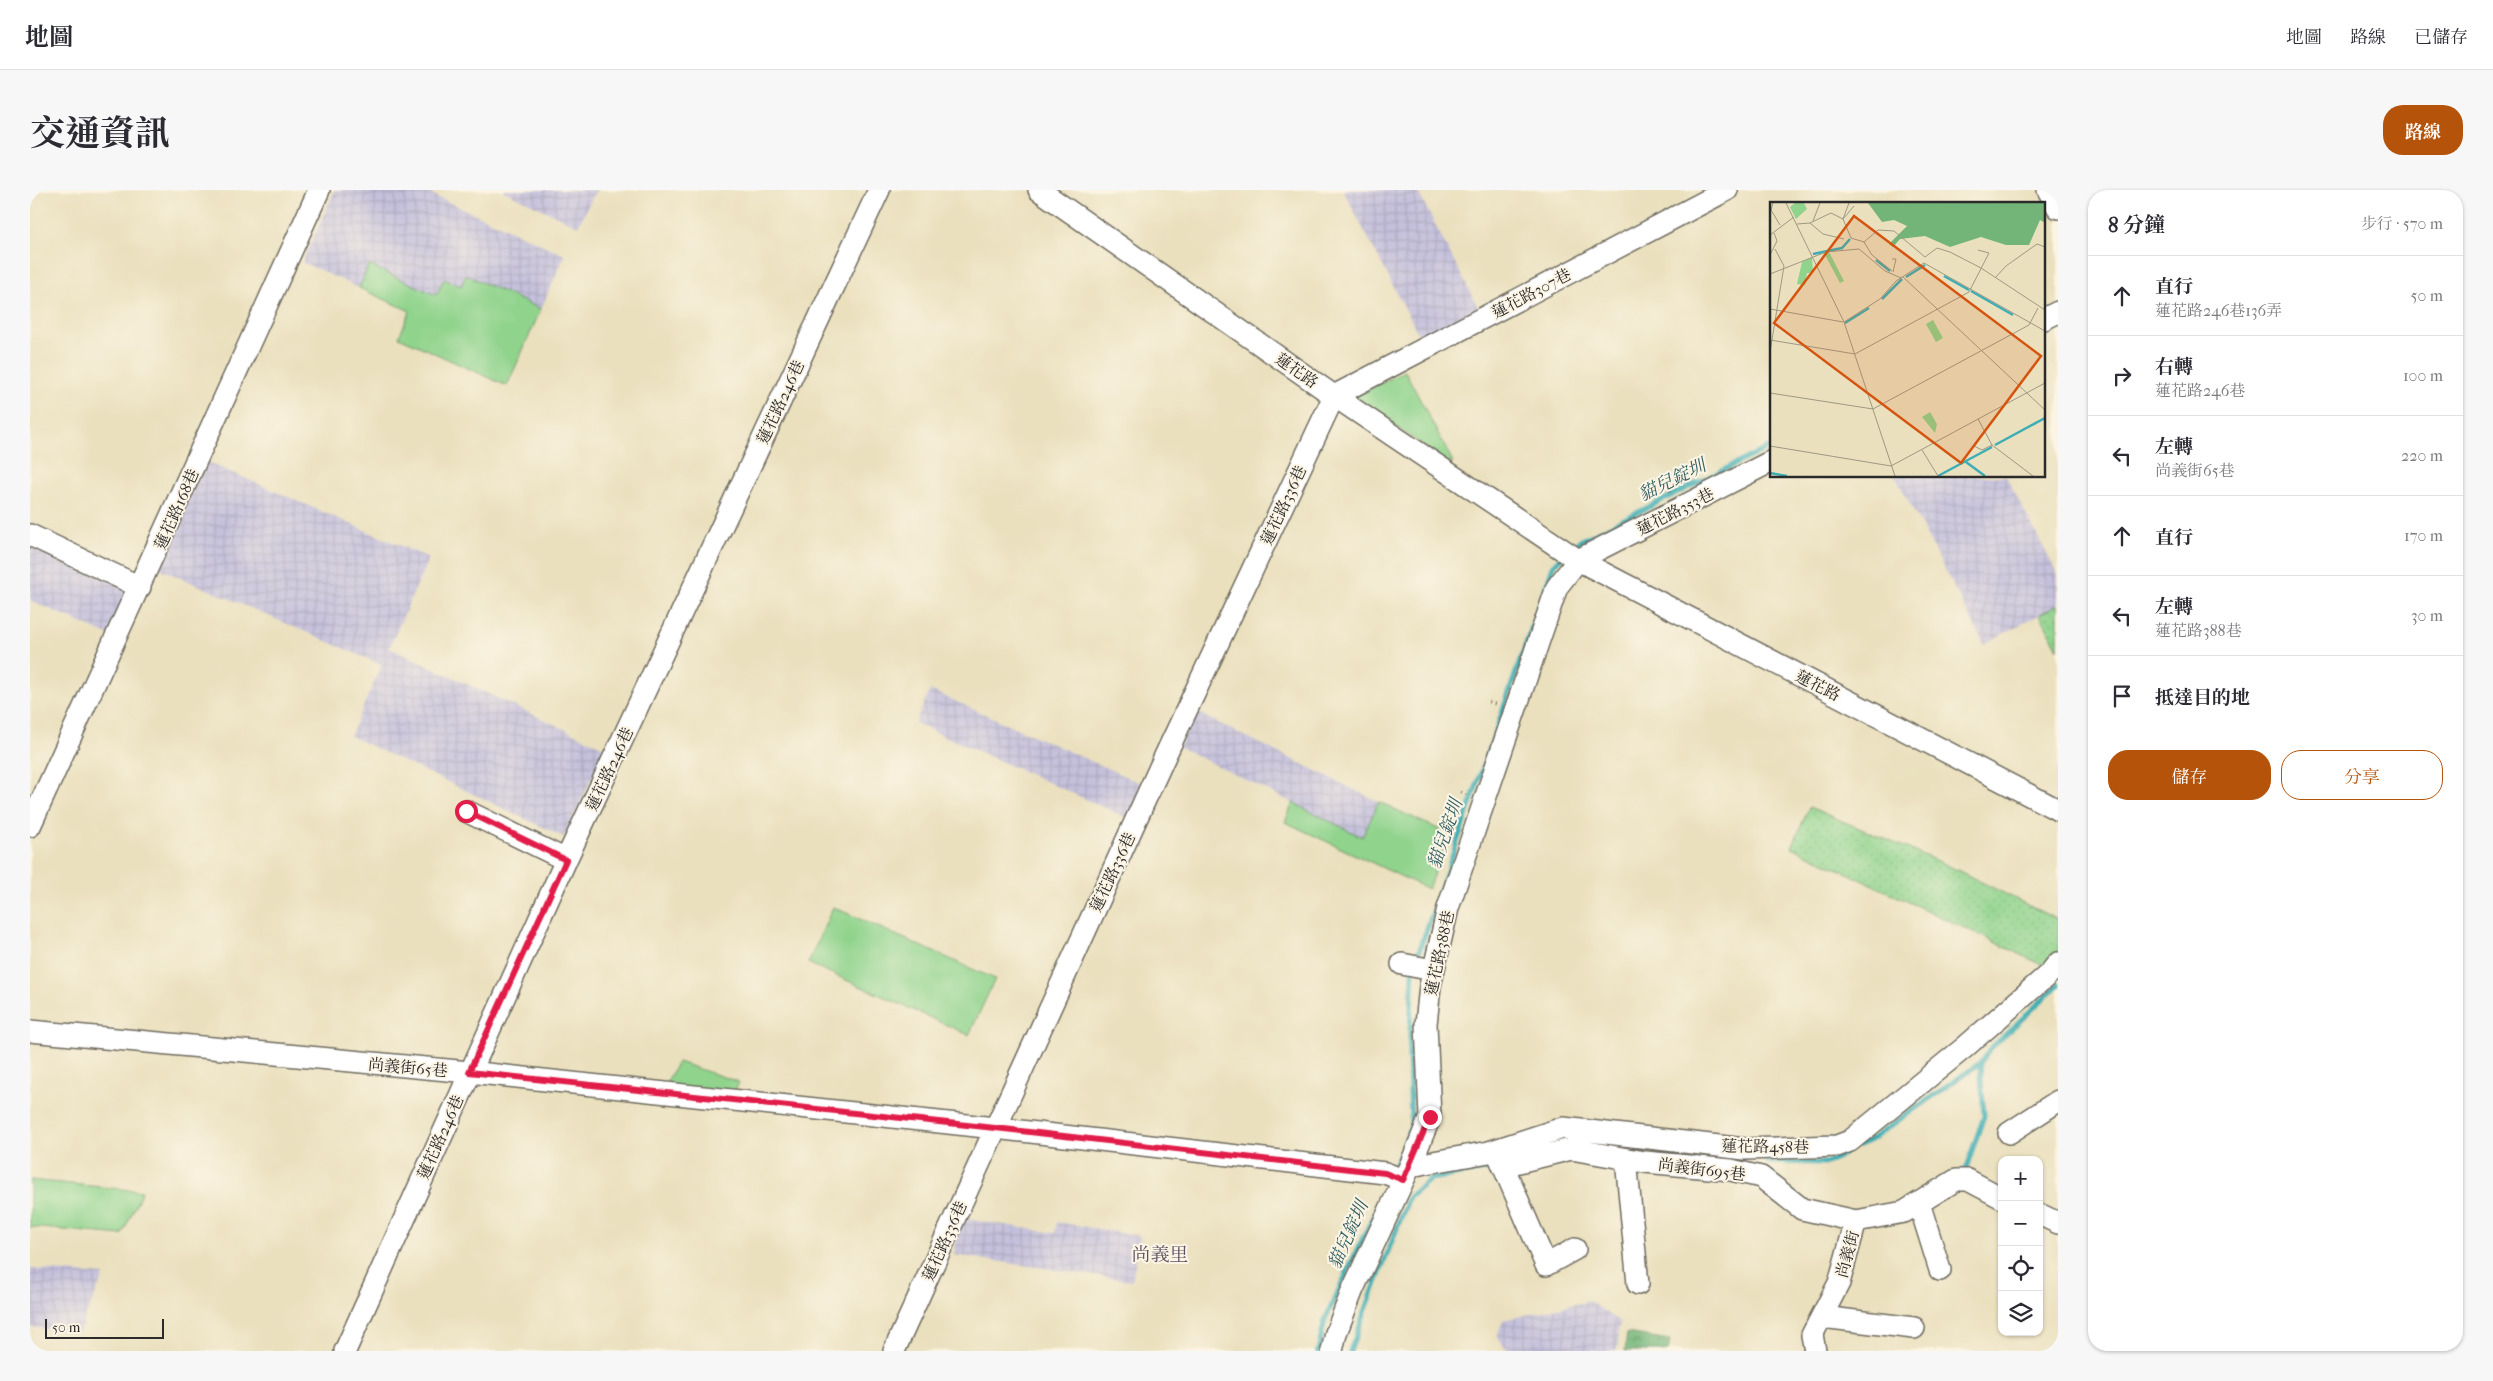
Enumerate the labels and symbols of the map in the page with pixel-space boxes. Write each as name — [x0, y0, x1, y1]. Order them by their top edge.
inset map — [1770, 202, 2046, 478]
street label: 蓮花路307巷 — [1488, 265, 1574, 322]
street label: 蓮花路 — [1272, 349, 1322, 392]
street label: 蓮花路246巷 — [753, 357, 808, 447]
water label: 貓兒錠圳 — [1635, 454, 1712, 506]
street label: 蓮花路336巷 — [1257, 462, 1310, 548]
street label: 蓮花路168巷 — [150, 466, 203, 553]
street label: 蓮花路353巷 — [1633, 484, 1717, 539]
street label: 蓮花路 — [1792, 666, 1843, 705]
street label: 蓮花路246巷 — [582, 724, 637, 814]
water label: 貓兒錠圳 — [1424, 794, 1468, 872]
route start — [455, 800, 478, 823]
street label: 蓮花路336巷 — [1086, 829, 1139, 915]
street label: 蓮花路388巷 — [1421, 909, 1458, 997]
street label: 尚義街65巷 — [367, 1055, 448, 1080]
street label: 蓮花路246巷 — [413, 1092, 468, 1182]
route end — [1419, 1106, 1442, 1129]
street label: 蓮花路458巷 — [1721, 1136, 1809, 1157]
street label: 尚義街695巷 — [1657, 1155, 1747, 1184]
water label: 貓兒錠圳 — [1324, 1195, 1374, 1272]
street label: 蓮花路336巷 — [918, 1198, 971, 1284]
street label: 尚義街 — [1832, 1228, 1863, 1280]
district label: 尚義里 — [1131, 1244, 1189, 1266]
scale bar — [45, 1316, 164, 1339]

